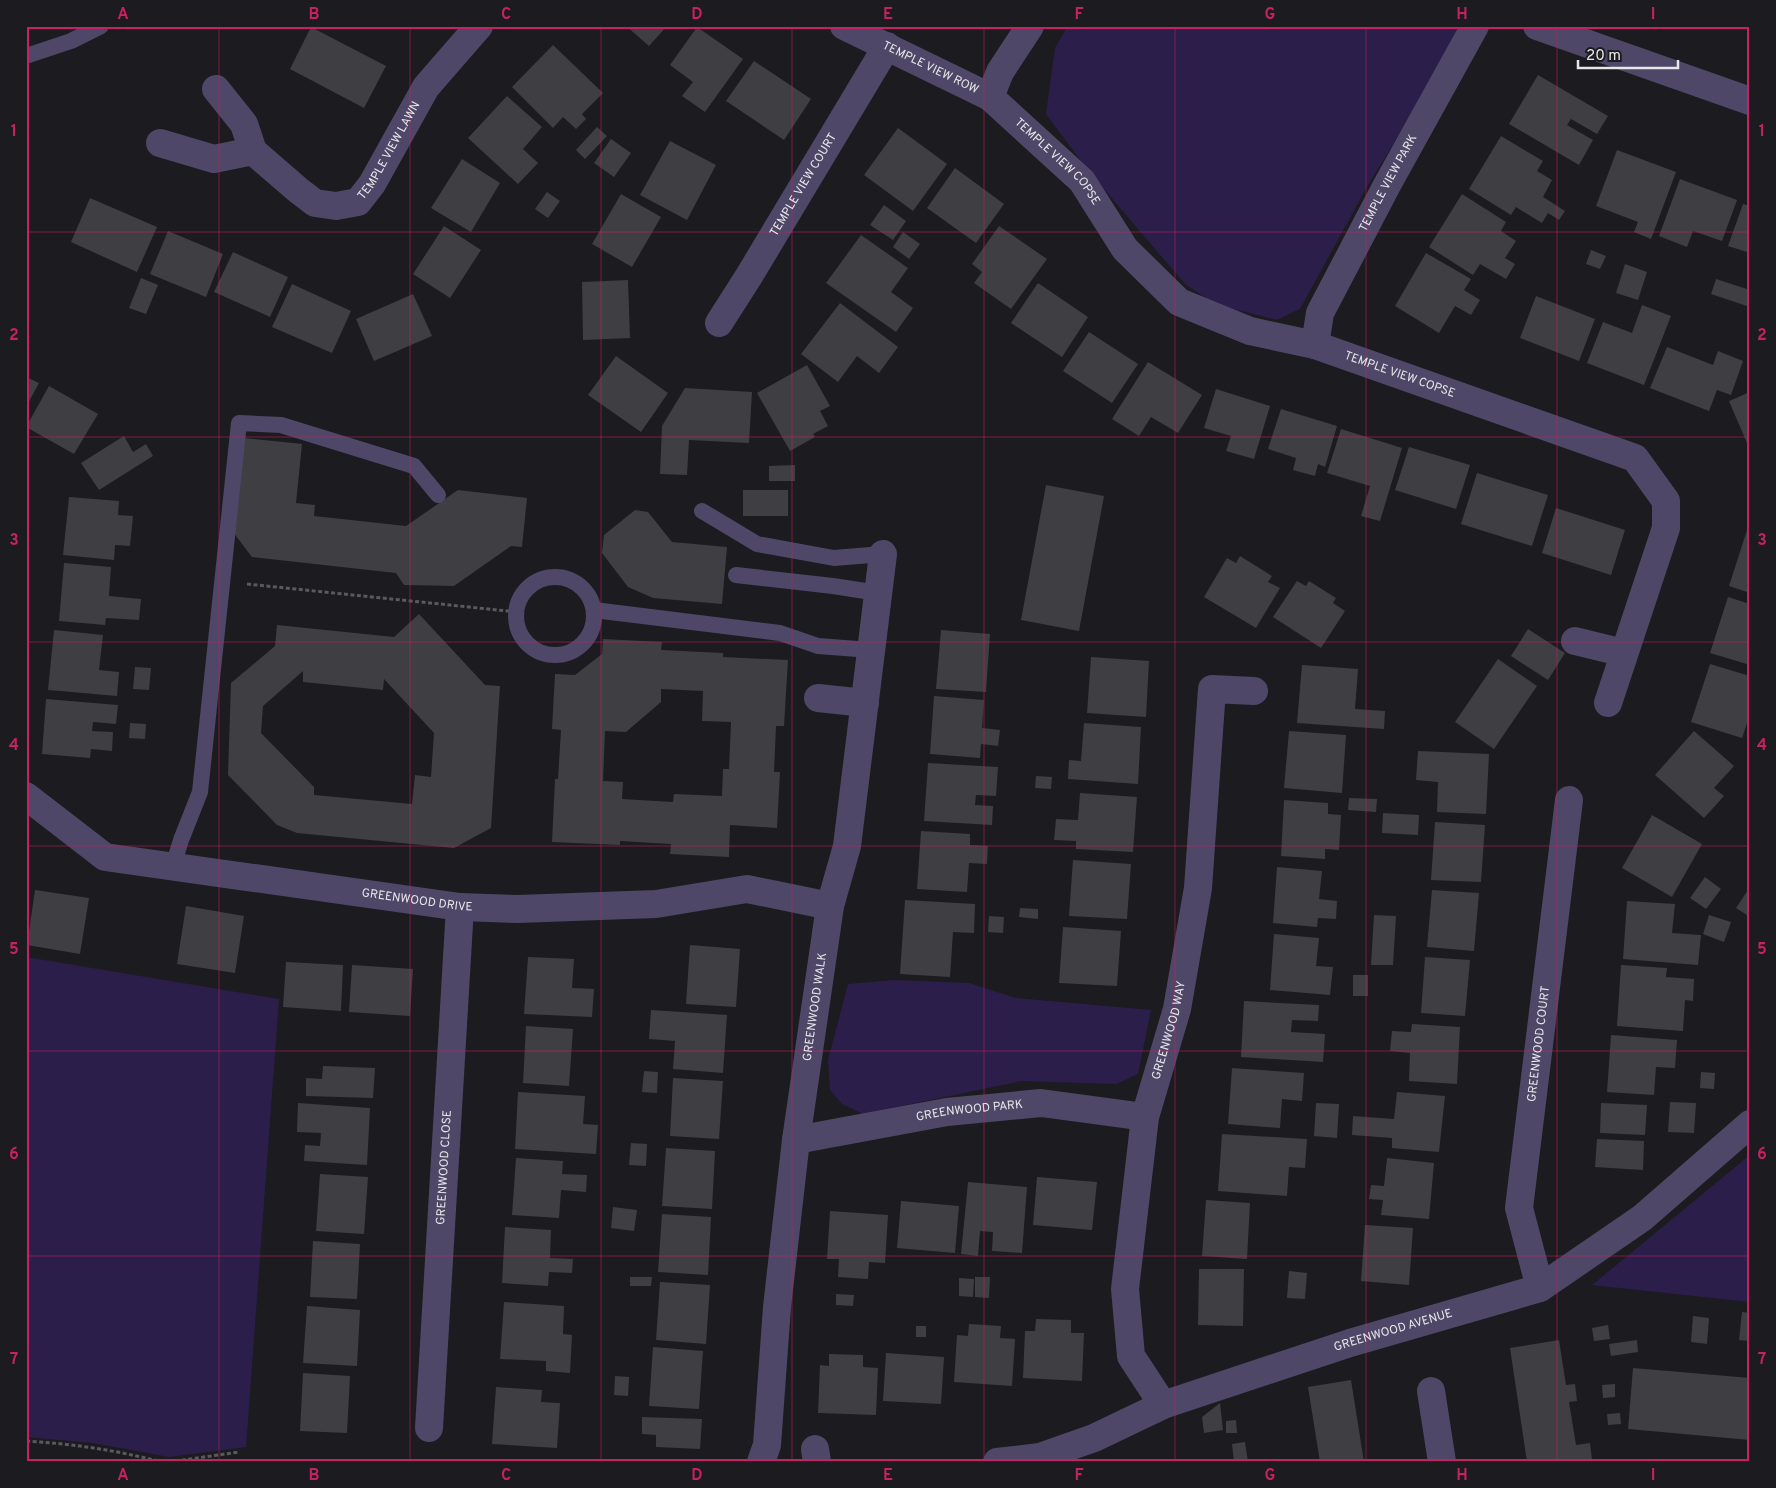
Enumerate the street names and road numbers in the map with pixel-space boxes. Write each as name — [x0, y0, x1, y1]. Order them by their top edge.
street label: TEMPLE VIEW ROW — [880, 38, 981, 98]
street label: TEMPLE VIEW LAWN — [354, 99, 424, 203]
street label: TEMPLE VIEW COPSE — [1011, 115, 1103, 208]
street label: TEMPLE VIEW COURT — [766, 130, 841, 240]
street label: TEMPLE VIEW PARK — [1356, 132, 1421, 235]
street label: TEMPLE VIEW COPSE — [1342, 348, 1457, 402]
street label: GREENWOOD DRIVE — [361, 885, 473, 915]
street label: GREENWOOD WALK — [800, 952, 831, 1062]
street label: GREENWOOD WAY — [1148, 980, 1190, 1082]
street label: GREENWOOD COURT — [1524, 985, 1554, 1103]
street label: GREENWOOD PARK — [915, 1097, 1024, 1126]
street label: GREENWOOD CLOSE — [433, 1110, 456, 1225]
street label: GREENWOOD AVENUE — [1332, 1306, 1454, 1356]

